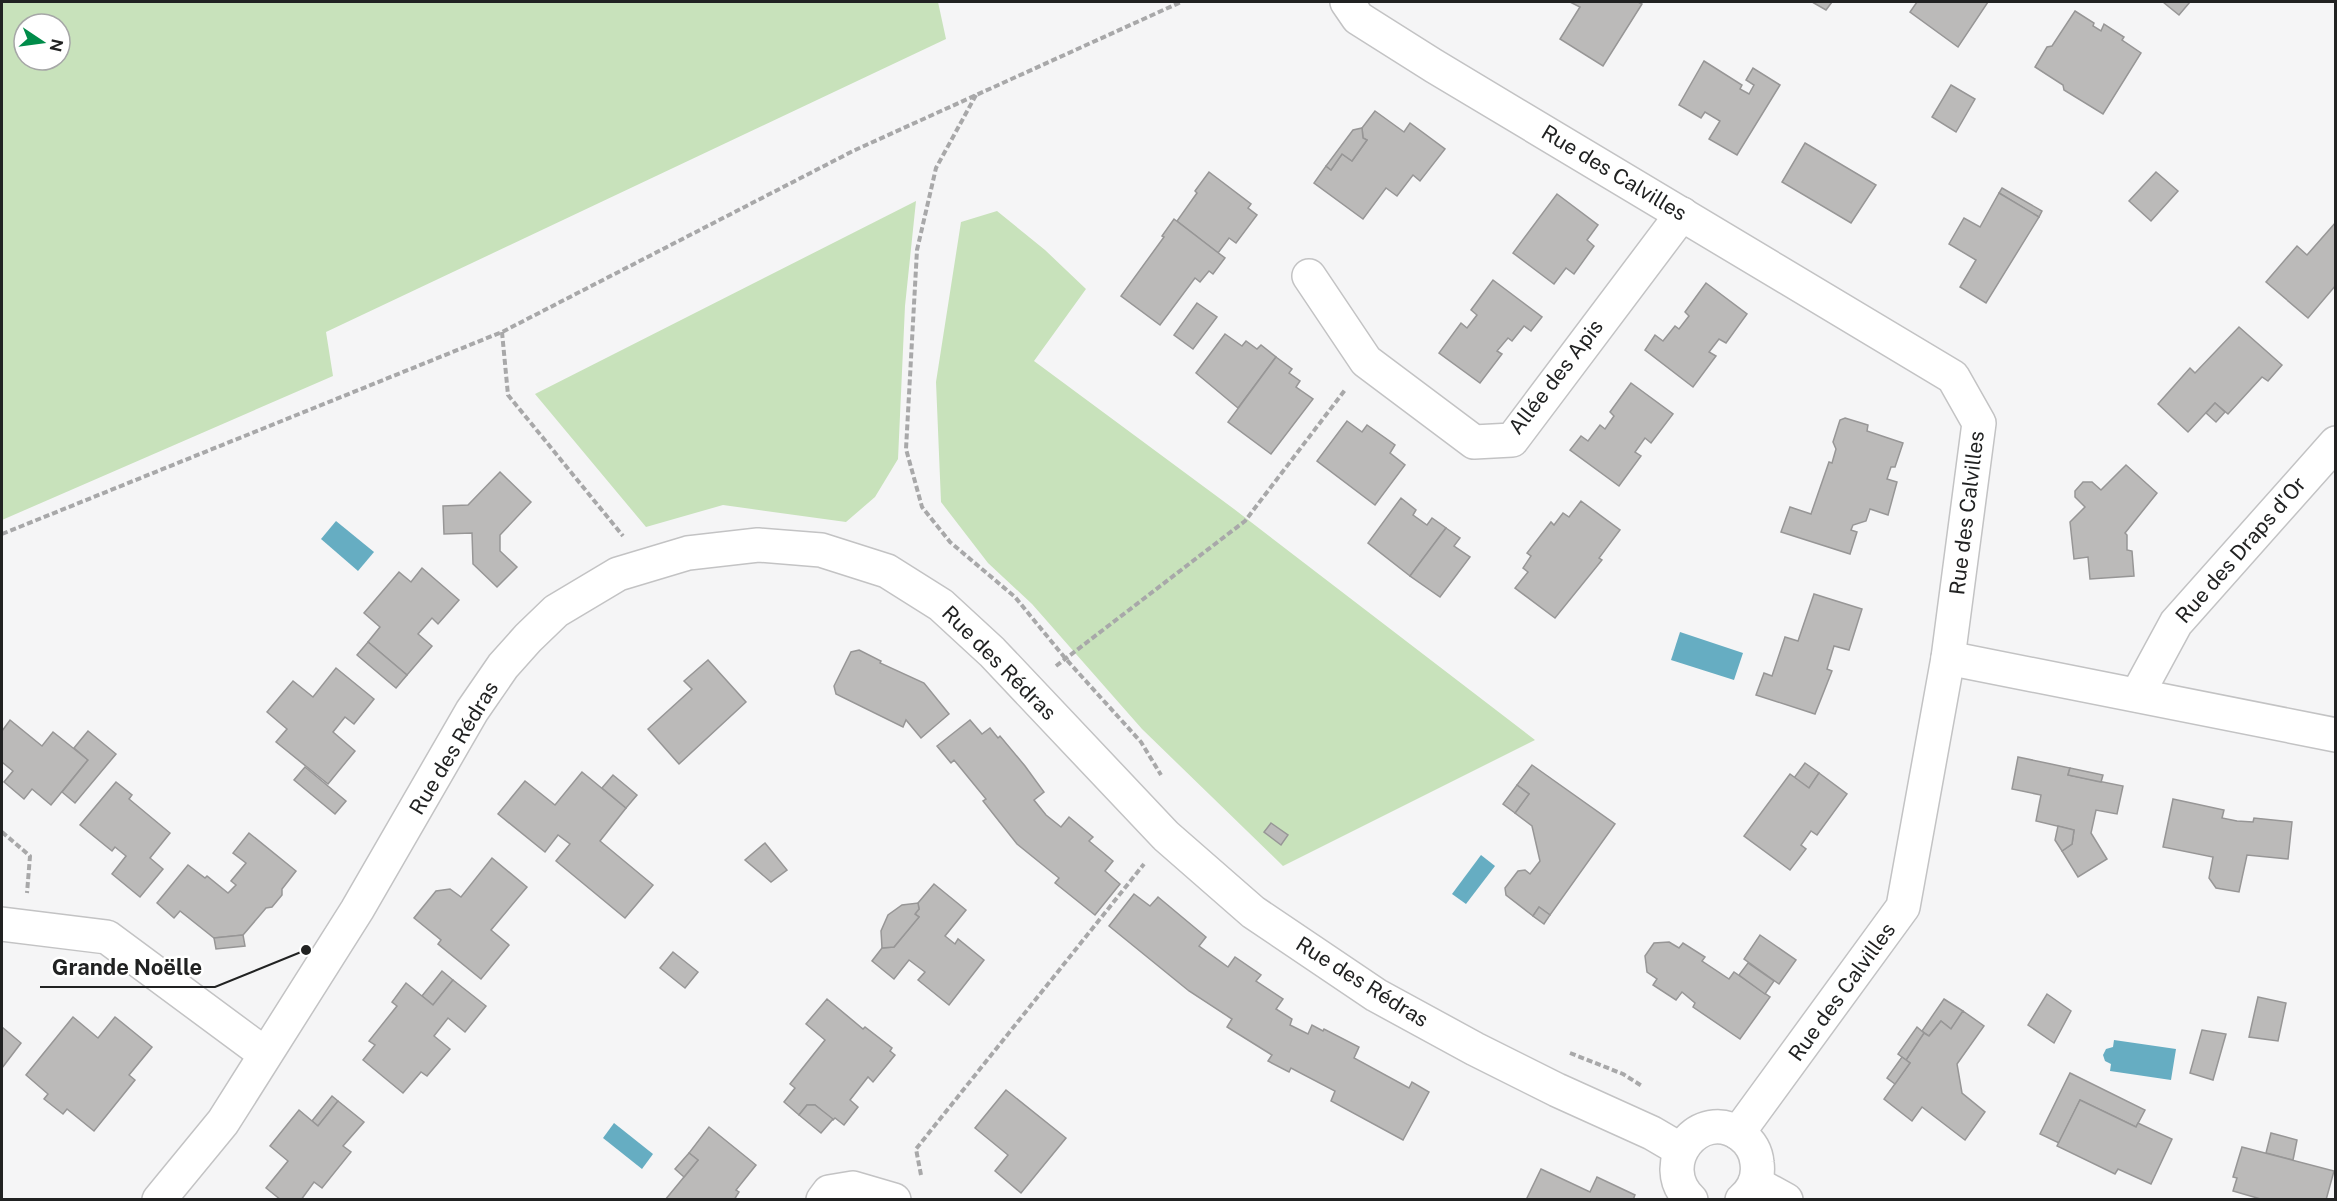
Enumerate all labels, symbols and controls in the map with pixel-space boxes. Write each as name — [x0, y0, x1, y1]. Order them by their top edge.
north arrow — [12, 12, 72, 72]
text: N — [45, 37, 67, 53]
street label: Rue des Calvilles — [1537, 119, 1691, 226]
street label: Allée des Apis — [1503, 314, 1608, 439]
street label: Rue des Calvilles — [1944, 430, 1989, 596]
street label: Rue des Draps d'Or — [2170, 471, 2311, 628]
street label: Rue des Rédras — [937, 600, 1062, 725]
street label: Rue des Rédras — [404, 677, 503, 819]
street label: Rue des Calvilles — [1783, 918, 1900, 1066]
street label: Rue des Rédras — [1292, 931, 1433, 1032]
callout: Grande Noëlle — [40, 947, 215, 987]
text: Grande Noëlle — [52, 954, 202, 980]

